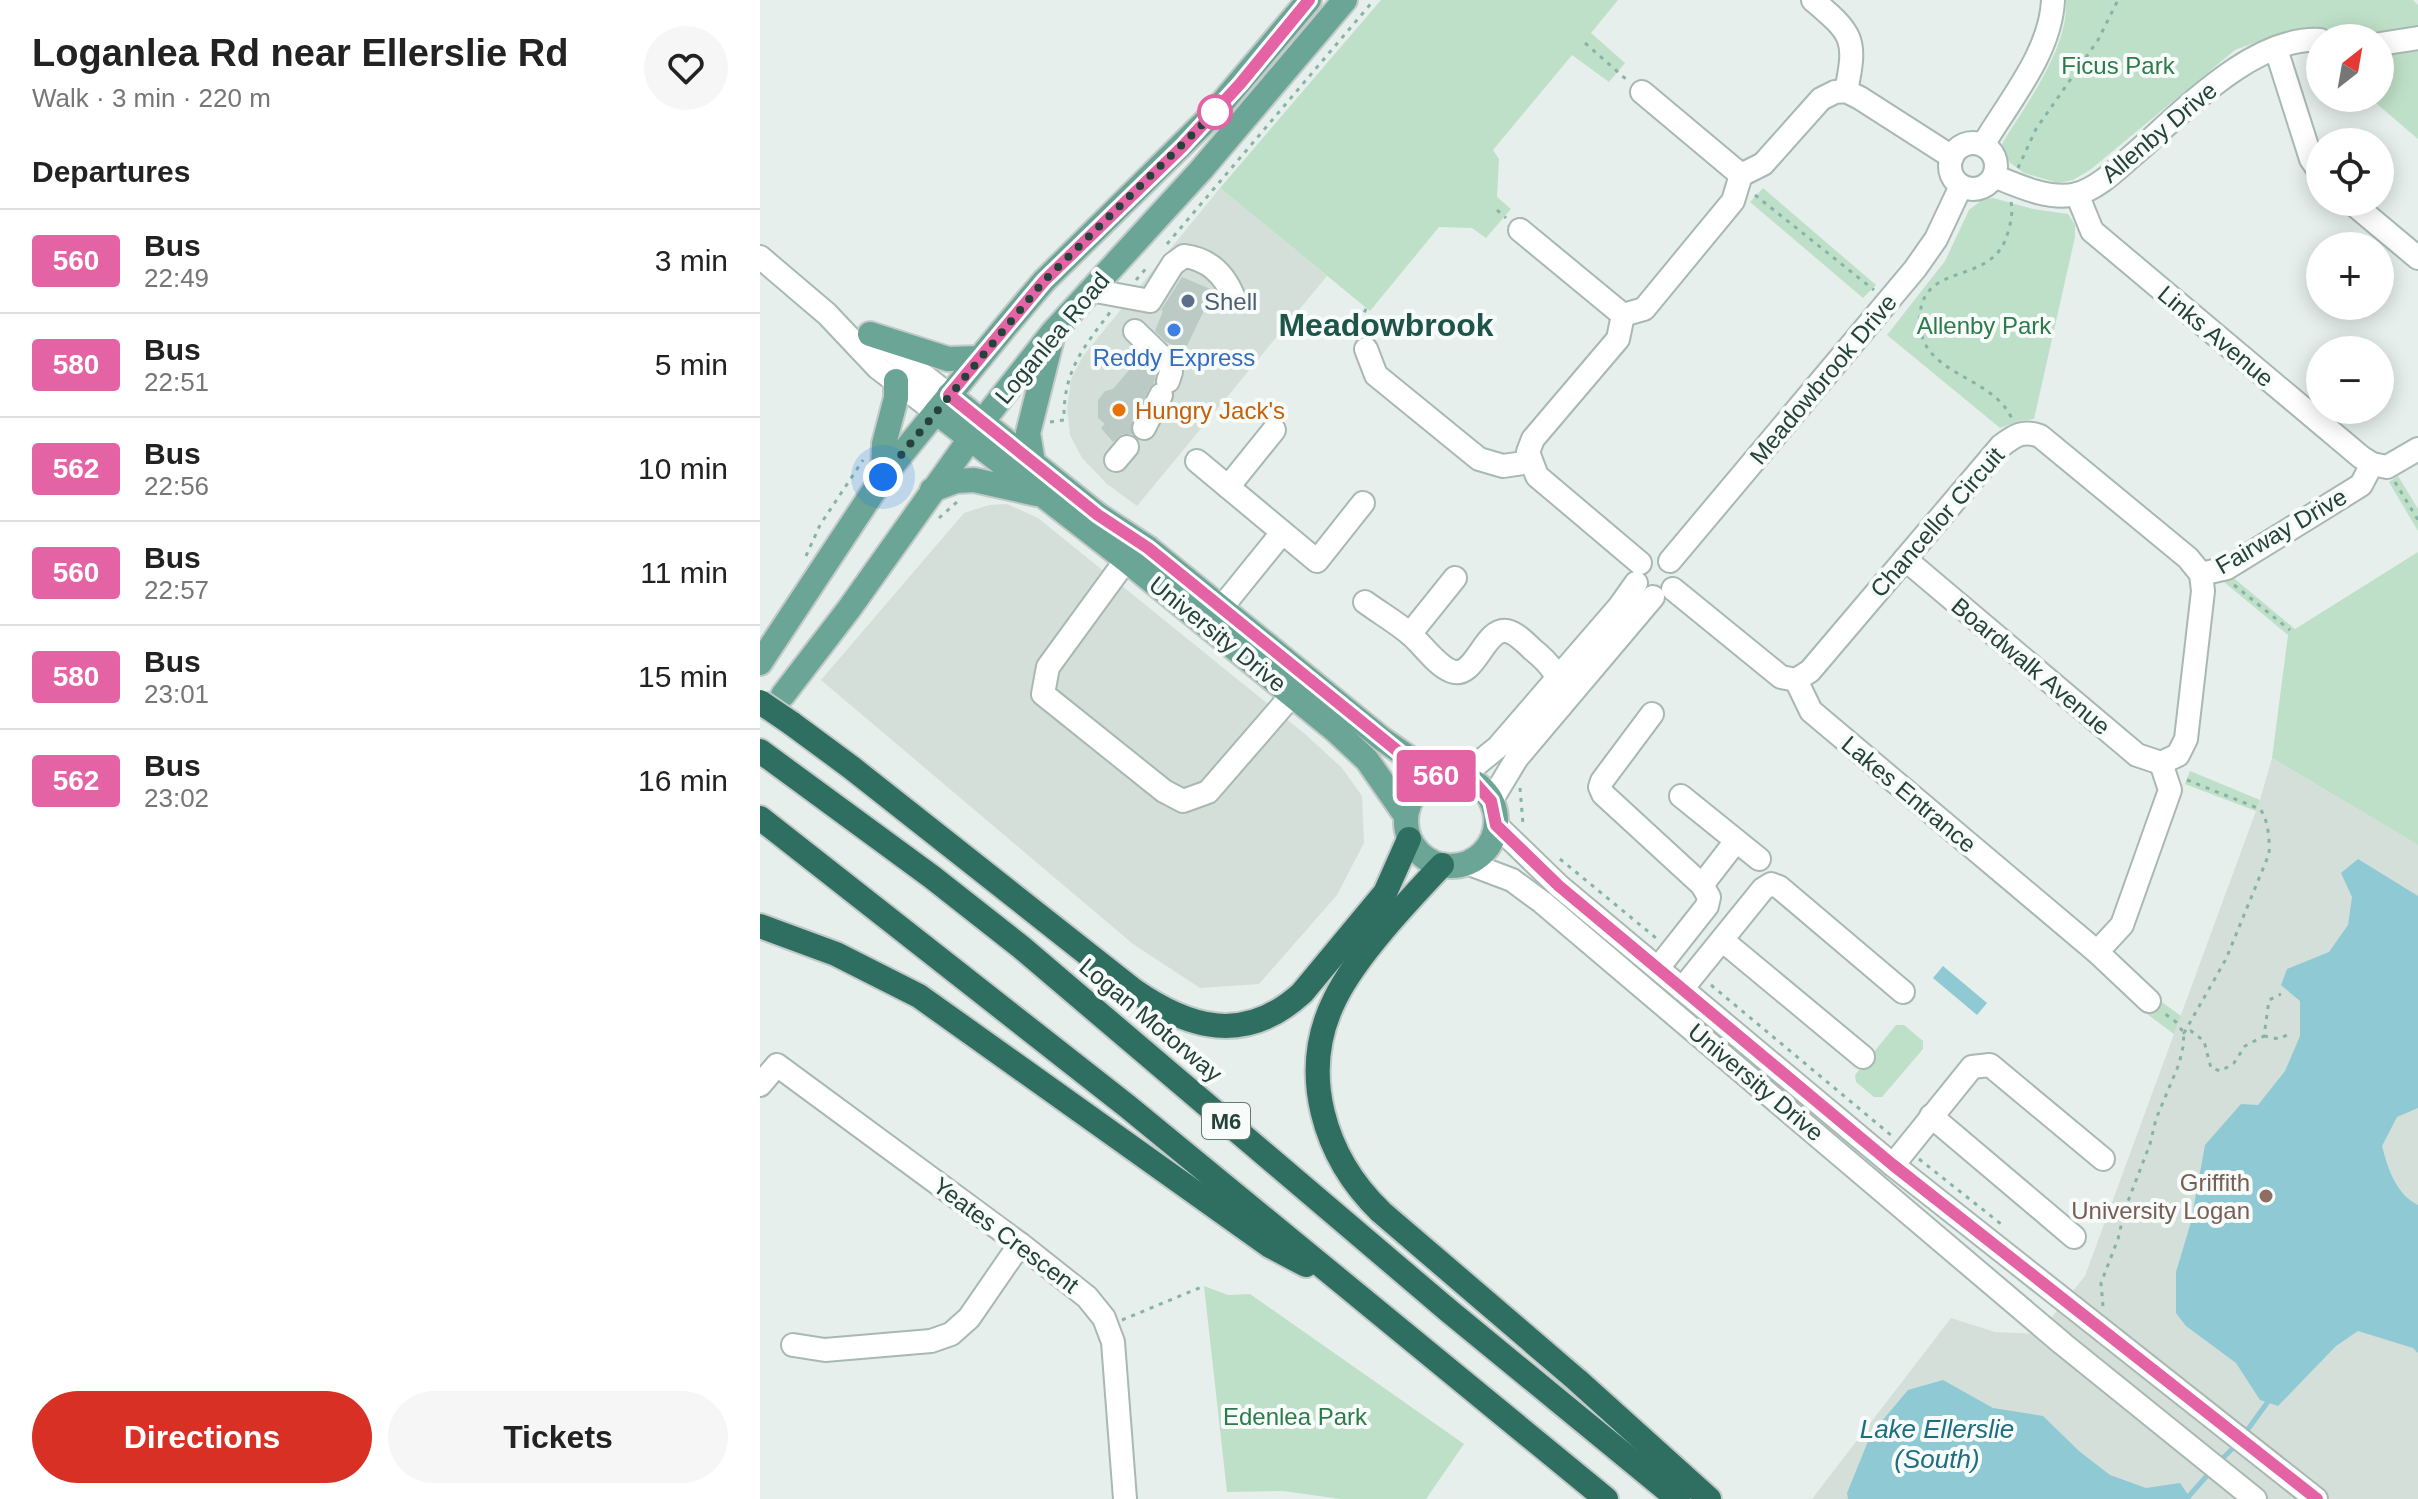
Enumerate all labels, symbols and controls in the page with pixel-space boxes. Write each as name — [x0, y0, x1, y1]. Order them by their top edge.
north arrow — [2306, 24, 2394, 112]
map controls — [2306, 24, 2394, 424]
button: heart — [644, 26, 728, 110]
text: Loganlea Rd near Ellerslie Rd — [32, 32, 568, 74]
park label: Ficus Park — [2061, 52, 2176, 79]
street label: Allenby Drive — [2096, 76, 2222, 188]
text: Walk · 3 min · 220 m — [32, 83, 271, 113]
unlabelled marker — [1198, 95, 1232, 129]
button: locate — [2306, 128, 2394, 216]
text: Departures — [32, 155, 190, 188]
text: Bus — [144, 229, 201, 262]
button: + — [2306, 232, 2394, 320]
text: 3 min — [655, 244, 728, 277]
text: 560 — [53, 245, 99, 276]
text: 22:49 — [144, 263, 209, 293]
street label: Loganlea Road — [989, 267, 1115, 409]
street label: Links Avenue — [2153, 280, 2279, 392]
place label: Shell — [1204, 288, 1257, 315]
street label: Meadowbrook Drive — [1744, 289, 1902, 469]
marker: Shell — [1179, 292, 1197, 310]
district label: Meadowbrook — [1278, 307, 1494, 343]
park label: Allenby Park — [1917, 312, 2052, 339]
marker: Reddy Express — [1165, 321, 1183, 339]
text: Bus — [144, 333, 201, 366]
button: − — [2306, 336, 2394, 424]
place label: Reddy Express — [1093, 344, 1255, 371]
text: 5 min — [655, 348, 728, 381]
text: 580 — [53, 349, 99, 380]
text: 22:51 — [144, 367, 209, 397]
place label: Hungry Jack's — [1135, 397, 1285, 424]
marker: Hungry Jack's — [1110, 401, 1128, 419]
text: Bus — [144, 437, 201, 470]
street label: Chancellor Circuit — [1865, 441, 2010, 602]
text: 10 min — [638, 452, 728, 485]
text: 562 — [53, 453, 99, 484]
your location — [863, 457, 903, 497]
text: 22:56 — [144, 471, 209, 501]
street label: Fairway Drive — [2211, 483, 2351, 579]
text: Bus — [144, 541, 201, 574]
text: 11 min — [640, 556, 728, 589]
text: 560 — [53, 557, 99, 588]
street label: University Drive — [1144, 571, 1292, 697]
text: 22:57 — [144, 575, 209, 605]
street label: Boardwalk Avenue — [1946, 592, 2116, 740]
text: Bus — [144, 645, 201, 678]
text: 15 min — [638, 660, 728, 693]
text: 580 — [53, 661, 99, 692]
text: 23:01 — [144, 679, 209, 709]
street label: Lakes Entrance — [1836, 730, 1982, 858]
text: Bus — [144, 749, 201, 782]
line badge: 560 — [1390, 750, 1482, 802]
text: 560 — [1413, 760, 1459, 791]
text: 16 min — [638, 764, 728, 797]
text: 562 — [53, 765, 99, 796]
text: 23:02 — [144, 783, 209, 813]
street label: Logan Motorway — [1074, 953, 1228, 1087]
street label: University Drive — [1683, 1018, 1829, 1146]
road number: M6 — [1202, 1103, 1250, 1139]
place label: Griffith University Logan — [2071, 1169, 2250, 1224]
street label: Yeates Crescent — [928, 1171, 1084, 1299]
marker: Griffith University Logan — [2257, 1187, 2275, 1205]
button: Directions — [32, 1391, 372, 1483]
button: Tickets — [388, 1391, 728, 1483]
park label: Edenlea Park — [1223, 1403, 1368, 1430]
water label: Lake Ellerslie (South) — [1860, 1414, 2014, 1474]

